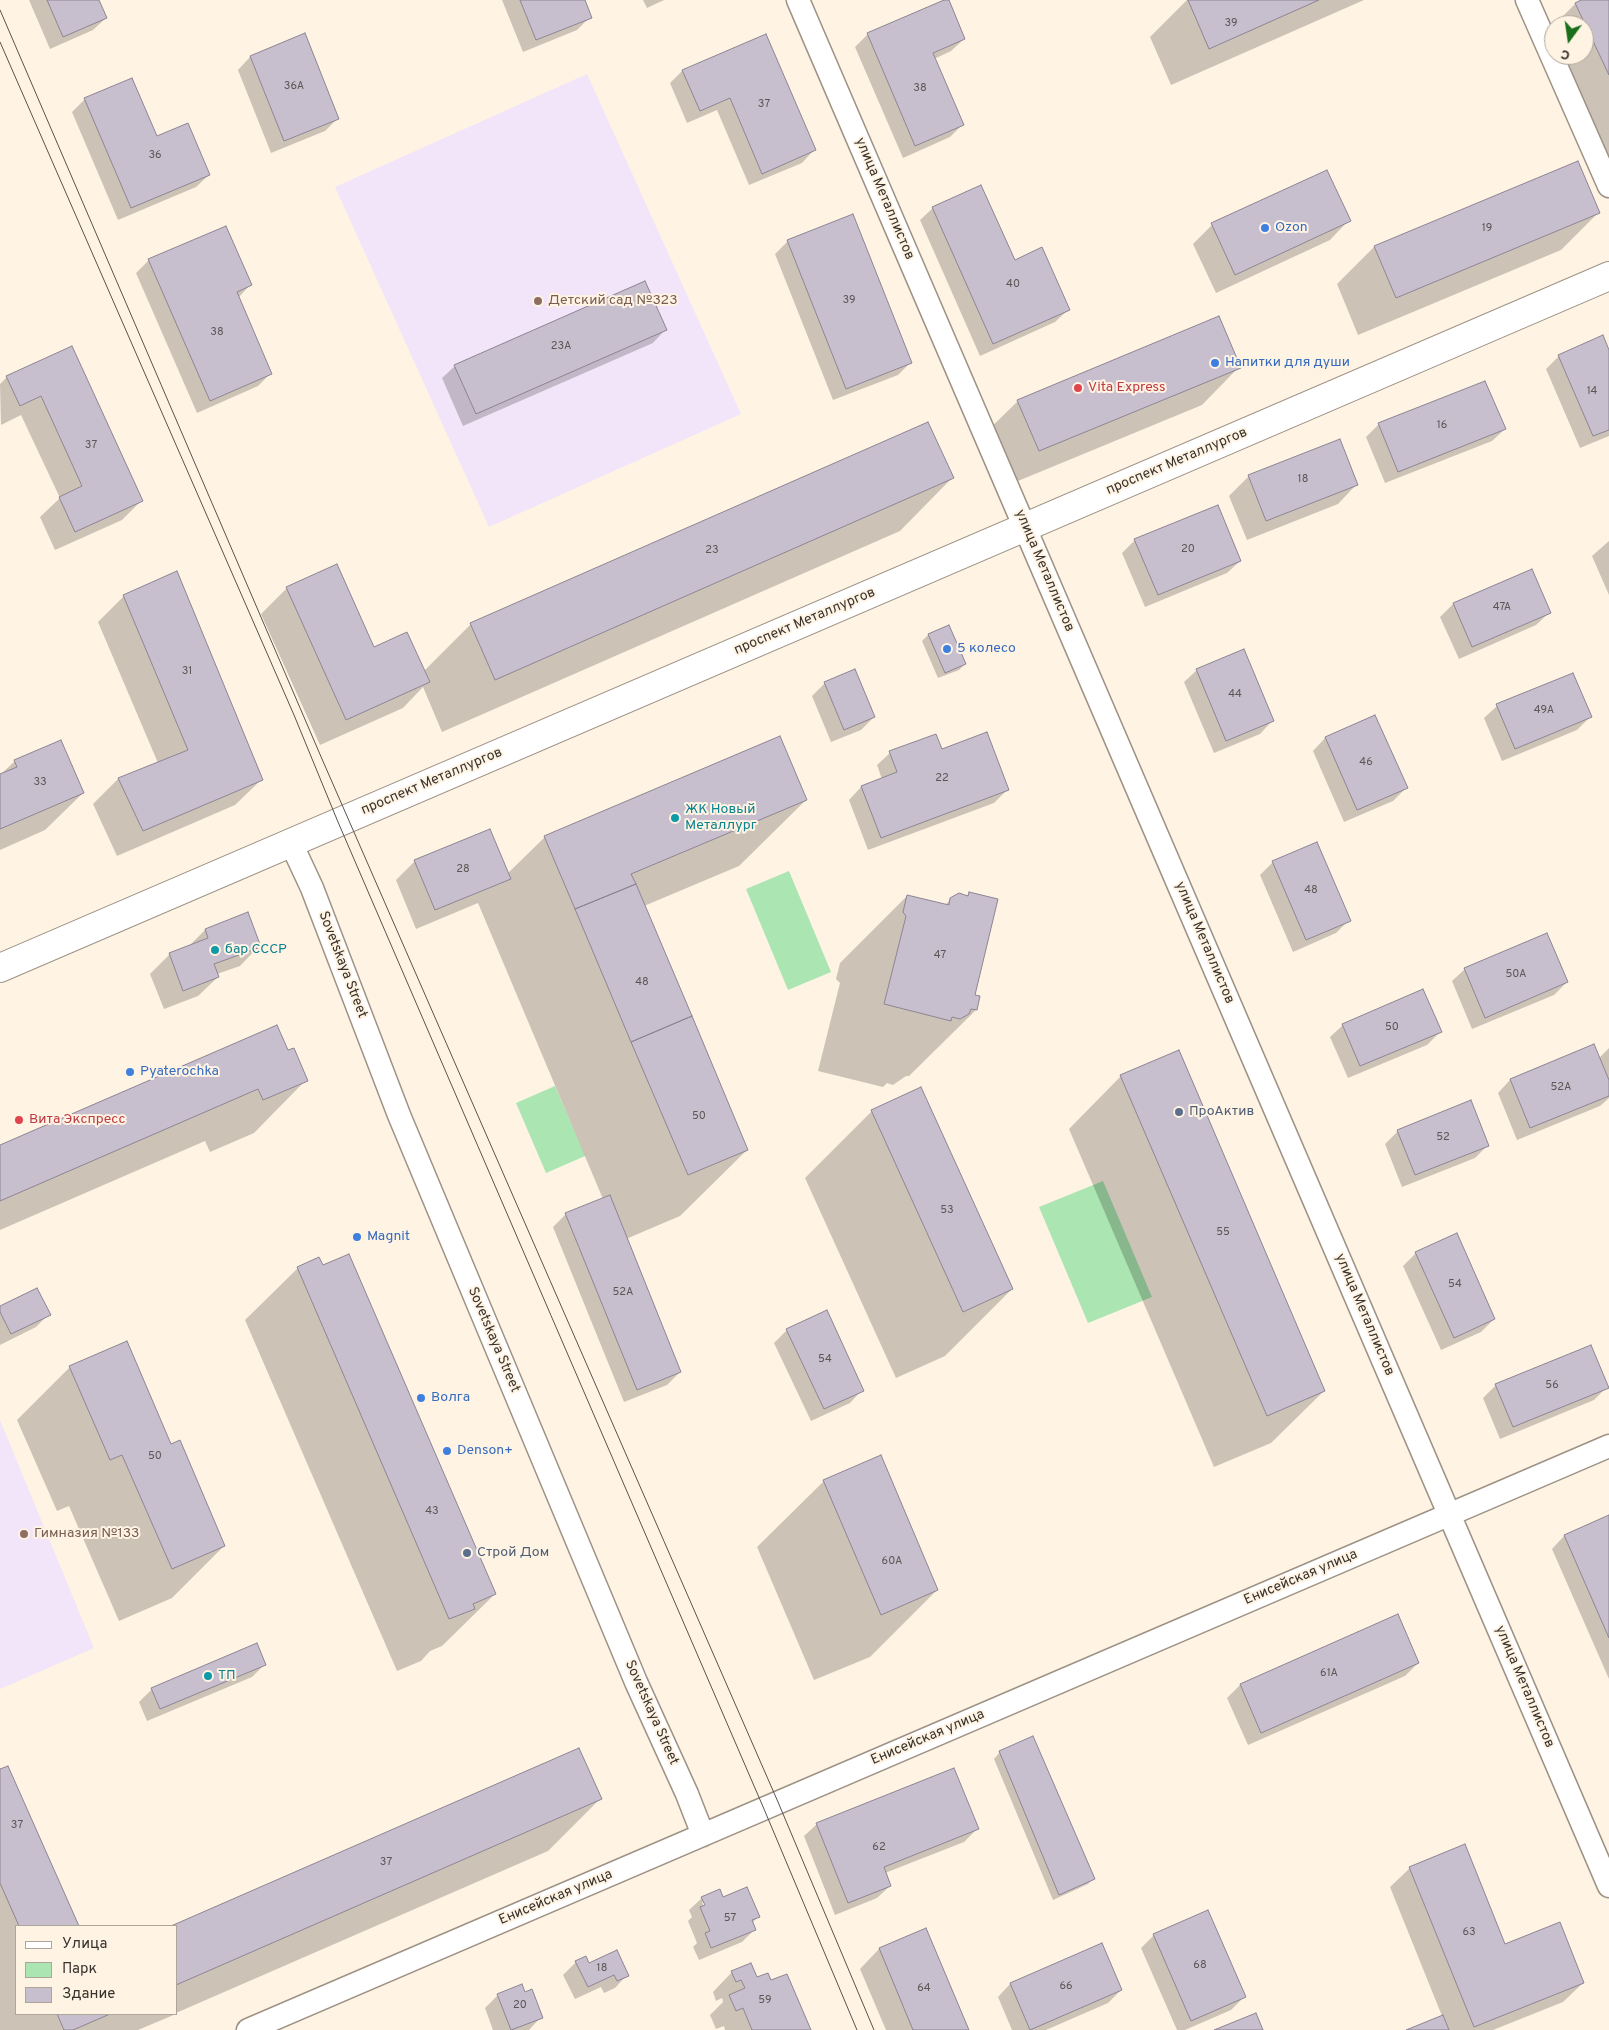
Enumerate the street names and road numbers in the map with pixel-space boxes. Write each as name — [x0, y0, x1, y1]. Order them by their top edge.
street label: улица Металлистов — [851, 135, 917, 263]
street label: проспект Металлургов — [1104, 425, 1250, 499]
street label: улица Металлистов — [1011, 507, 1077, 635]
street label: проспект Металлургов — [732, 585, 878, 659]
street label: проспект Металлургов — [359, 745, 505, 819]
street label: улица Металлистов — [1171, 879, 1237, 1007]
street label: Sovetskaya Street — [314, 909, 370, 1021]
street label: улица Металлистов — [1331, 1251, 1397, 1379]
street label: Sovetskaya Street — [463, 1285, 523, 1395]
street label: Енисейская улица — [1242, 1546, 1360, 1610]
street label: улица Металлистов — [1491, 1623, 1557, 1751]
street label: Sovetskaya Street — [620, 1658, 682, 1768]
street label: Енисейская улица — [869, 1706, 987, 1770]
street label: Енисейская улица — [497, 1866, 615, 1930]

